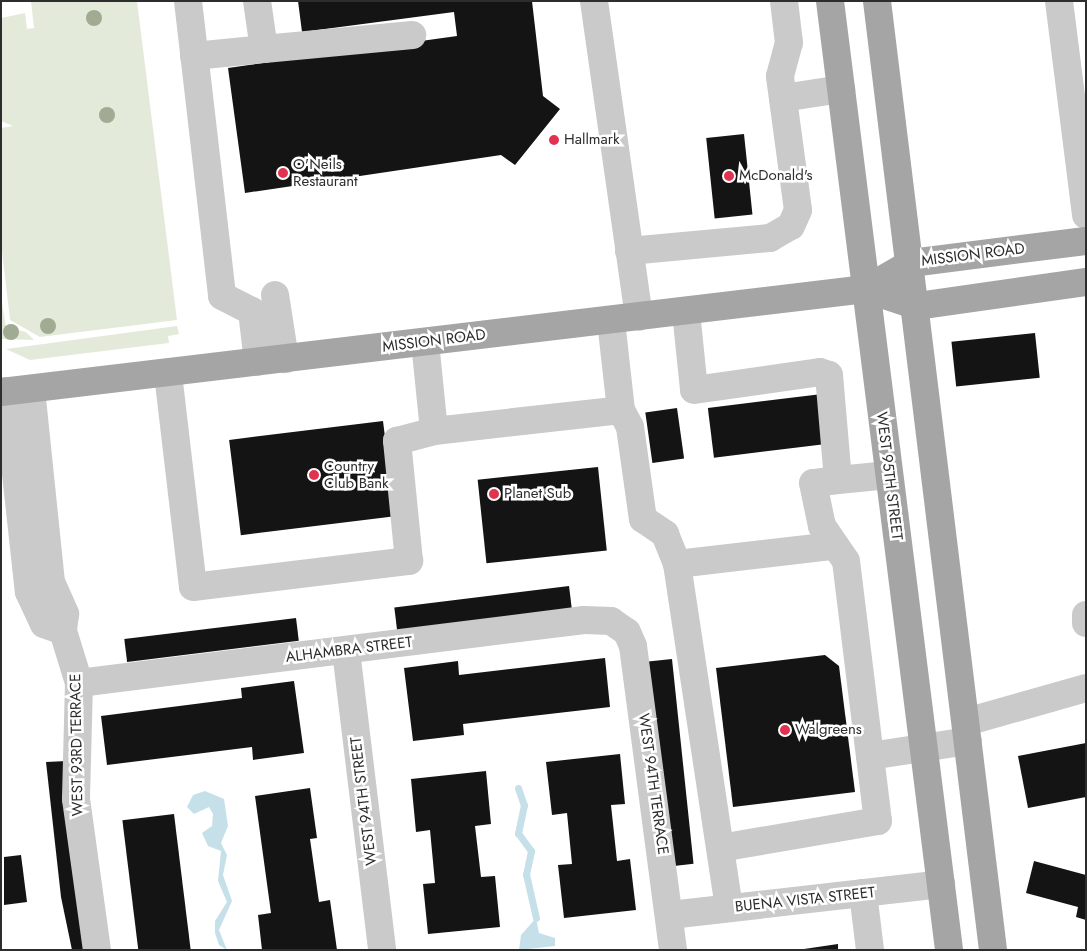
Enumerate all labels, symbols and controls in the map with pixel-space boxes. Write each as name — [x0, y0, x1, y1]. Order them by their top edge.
place label: Hallmark — [564, 131, 619, 149]
marker: Hallmark — [548, 134, 560, 146]
place label: O'Neils Restaurant — [293, 155, 358, 190]
marker: O'Neils Restaurant — [277, 167, 289, 179]
place label: McDonald's — [739, 167, 813, 185]
marker: McDonald's — [723, 170, 735, 182]
street label: MISSION ROAD — [920, 240, 1026, 270]
street label: MISSION ROAD — [381, 326, 487, 356]
street label: WEST 95TH STREET — [872, 411, 906, 541]
place label: Country Club Bank — [324, 457, 389, 492]
marker: Country Club Bank — [308, 469, 320, 481]
place label: Planet Sub — [504, 485, 571, 503]
marker: Planet Sub — [488, 488, 500, 500]
street label: ALHAMBRA STREET — [285, 633, 413, 667]
street label: WEST 93RD TERRACE — [67, 673, 87, 817]
street label: WEST 94TH TERRACE — [634, 712, 672, 856]
place label: Walgreens — [795, 721, 862, 739]
marker: Walgreens — [779, 724, 791, 736]
street label: WEST 94TH STREET — [347, 736, 381, 866]
street label: BUENA VISTA STREET — [734, 884, 876, 916]

